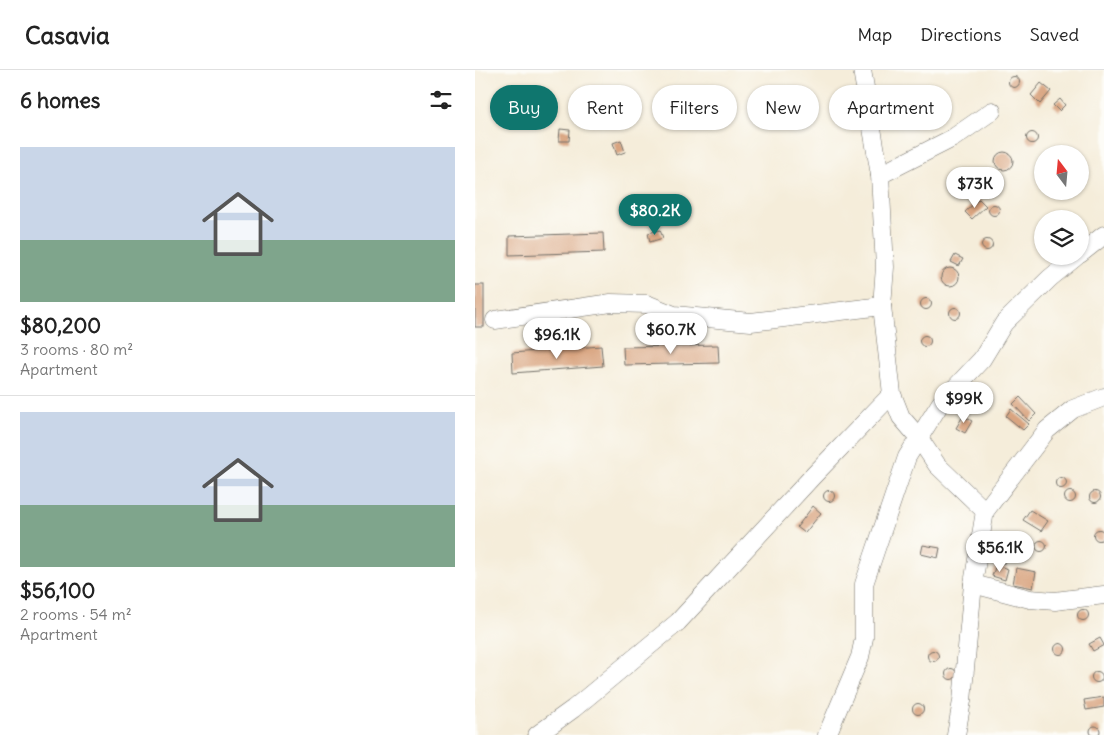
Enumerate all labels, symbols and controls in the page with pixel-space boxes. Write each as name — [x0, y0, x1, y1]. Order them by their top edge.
text: Casavia — [25, 20, 110, 50]
text: Map — [857, 23, 892, 46]
text: Directions — [920, 23, 1002, 46]
text: Saved — [1030, 23, 1079, 46]
chip: Buy — [490, 85, 558, 130]
chip: Rent — [568, 85, 642, 130]
chip: Filters — [652, 85, 737, 130]
chip: New — [747, 85, 819, 130]
chip: Apartment — [829, 85, 952, 130]
icon: filters — [427, 86, 455, 114]
text: 6 homes — [20, 87, 100, 114]
north arrow — [1034, 145, 1089, 200]
map controls — [1034, 145, 1089, 265]
pin: $73K — [945, 166, 1005, 209]
text: $73K — [957, 173, 993, 193]
icon: home — [193, 179, 283, 269]
pin: $80.2K — [614, 194, 696, 236]
text: $80.2K — [630, 200, 680, 220]
button: layers — [1034, 210, 1089, 265]
text: $80,200 — [20, 312, 101, 339]
pin: $60.7K — [630, 312, 712, 355]
pin: $96.1K — [516, 318, 598, 360]
text: $60.7K — [646, 319, 696, 339]
text: $96.1K — [534, 324, 580, 344]
text: 3 rooms · 80 m² — [20, 339, 133, 359]
text: Apartment — [20, 359, 98, 379]
pin: $99K — [934, 382, 994, 424]
text: $99K — [945, 388, 983, 408]
icon: home — [193, 445, 283, 535]
pin: $56.1K — [959, 530, 1041, 573]
text: $56.1K — [977, 537, 1023, 557]
text: $56,100 — [20, 577, 95, 604]
text: 2 rooms · 54 m² — [20, 604, 132, 624]
text: Apartment — [20, 624, 98, 644]

